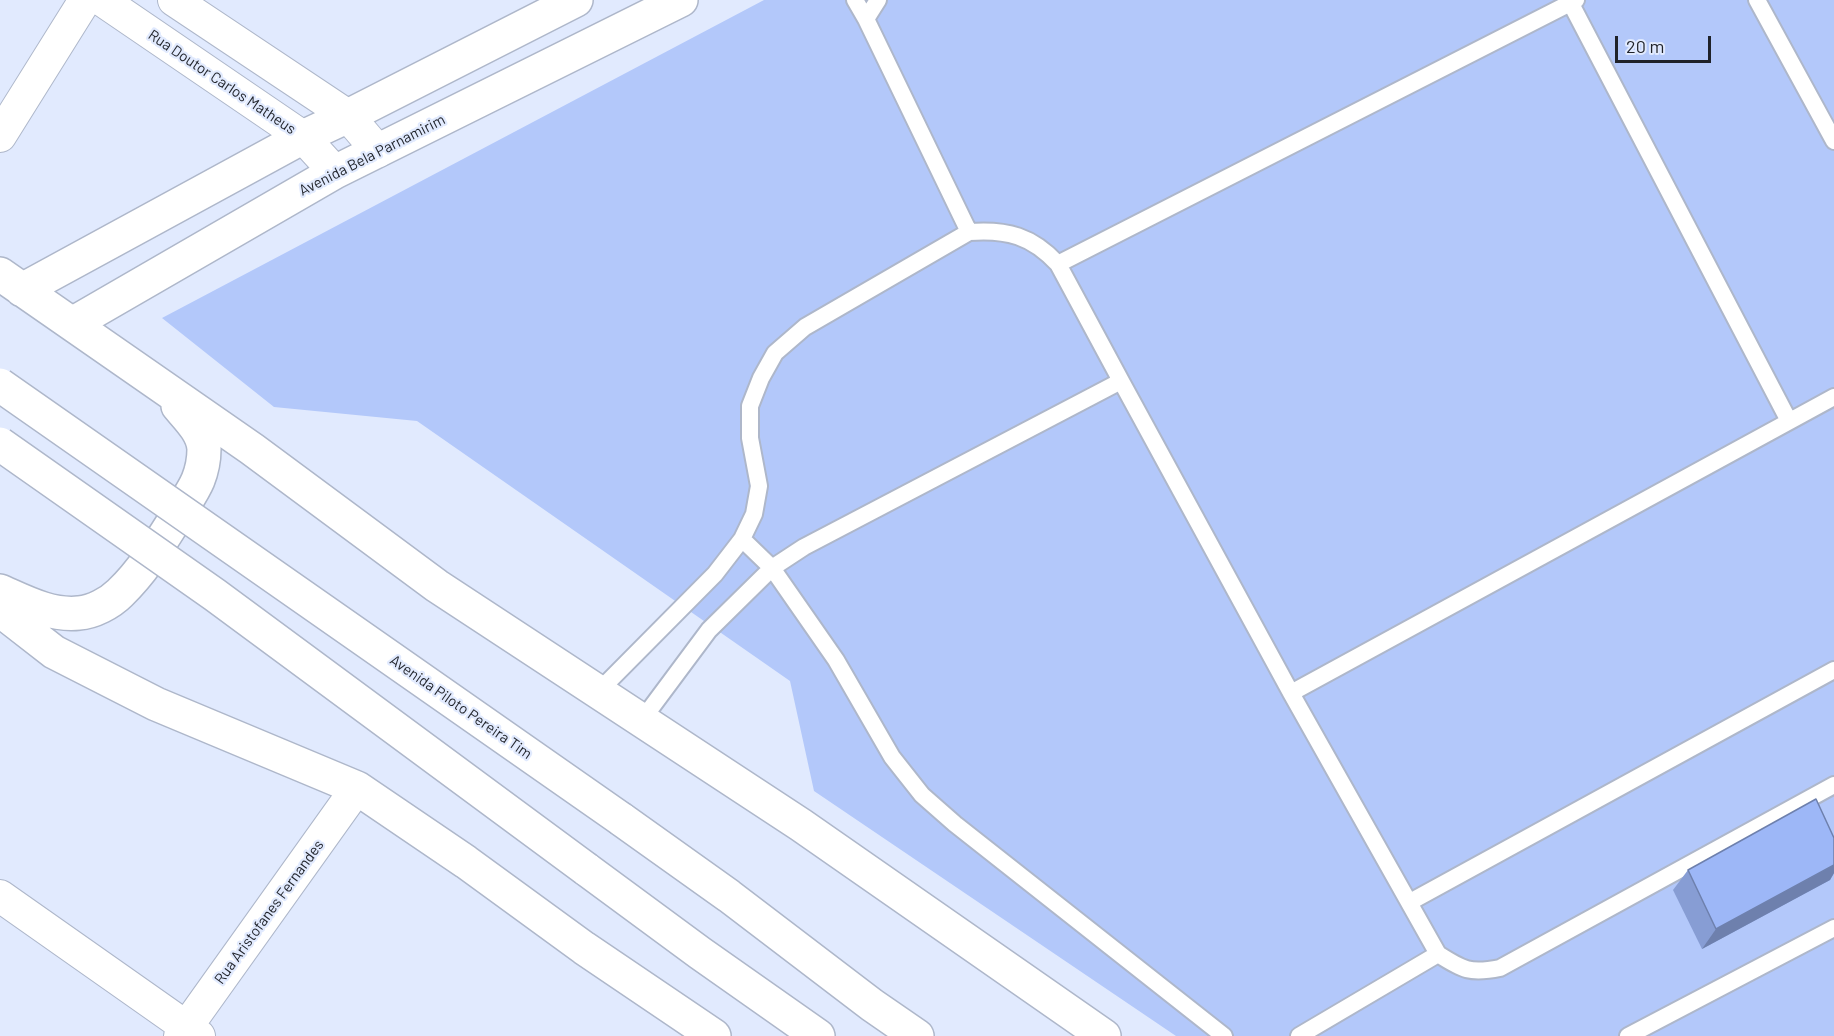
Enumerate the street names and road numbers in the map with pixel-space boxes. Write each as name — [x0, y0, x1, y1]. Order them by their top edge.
street label: Rua Doutor Carlos Matheus — [145, 26, 299, 138]
street label: Avenida Bela Parnamirim — [296, 110, 448, 200]
street label: Avenida Piloto Pereira Tim — [386, 651, 536, 763]
street label: Rua Aristofanes Fernandes — [211, 836, 327, 988]

